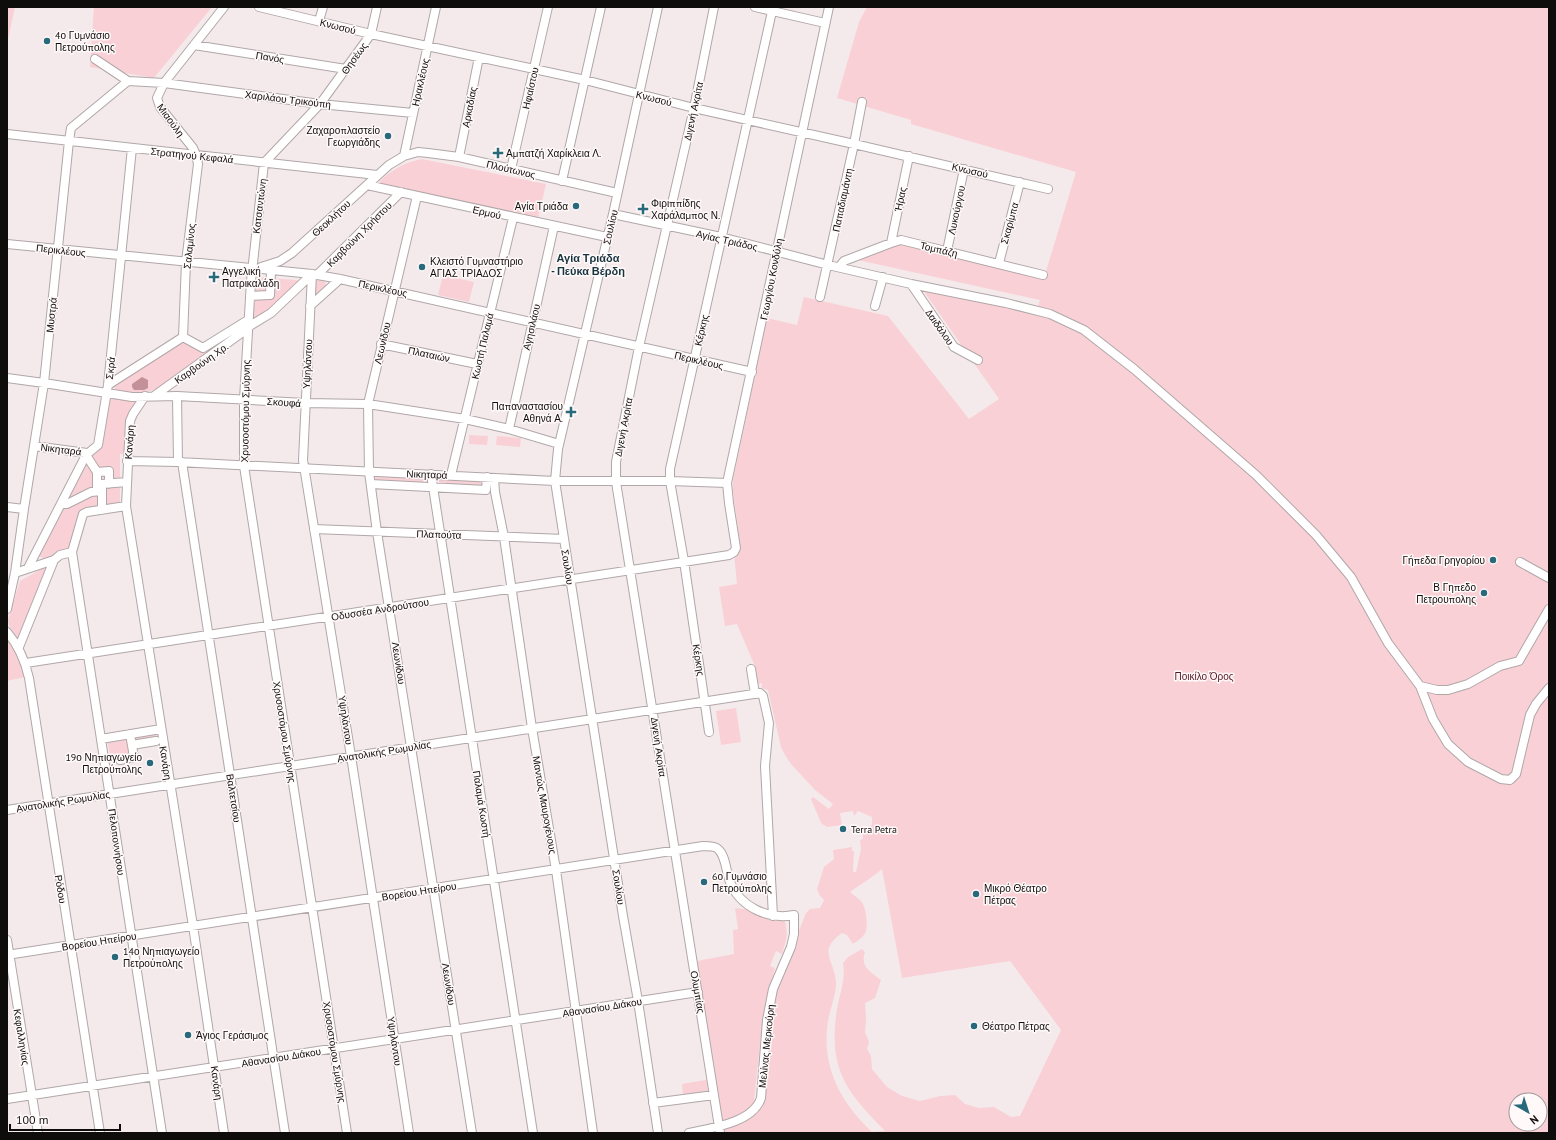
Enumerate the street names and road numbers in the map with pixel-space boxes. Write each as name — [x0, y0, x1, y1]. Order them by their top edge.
street label: Κνωσού — [319, 16, 357, 37]
street label: Θησέως — [338, 40, 371, 77]
street label: Πανός — [255, 49, 285, 66]
street label: Ηρακλέους — [409, 57, 432, 107]
street label: Ηφαίστου — [519, 66, 542, 110]
street label: Διγενή Ακρίτα — [681, 80, 706, 142]
street label: Αρκαδίας — [459, 85, 480, 129]
street label: Χαριλάου Τρικούπη — [244, 88, 332, 111]
street label: Κνωσού — [635, 88, 673, 109]
street label: Μιαούλη — [154, 101, 187, 139]
street label: Στρατηγού Κεφαλά — [150, 145, 234, 166]
street label: Πλούτωνος — [485, 158, 537, 181]
street label: Κνωσού — [951, 160, 989, 181]
street label: Παπαδιαμάντη — [829, 167, 856, 233]
street label: Κατσαντώνη — [250, 178, 269, 234]
street label: Λυκούργου — [945, 184, 968, 236]
street label: Ήρας — [891, 186, 909, 213]
street label: Θεοκλήτου — [309, 197, 353, 240]
street label: Καρβούνη Χρήστου — [324, 199, 395, 270]
street label: Σκαρίμπα — [998, 201, 1021, 245]
street label: Ερμού — [471, 203, 502, 222]
street label: Σουλίου — [600, 208, 621, 246]
street label: Σαλαμίνος — [181, 222, 198, 269]
street label: Αγίας Τριάδος — [695, 227, 759, 254]
street label: Γεωργίου Κονδύλη — [757, 237, 786, 321]
street label: Τομπάζη — [919, 239, 959, 260]
street label: Περικλέους — [35, 241, 87, 260]
street label: Περικλέους — [357, 277, 409, 300]
street label: Μυστρά — [43, 297, 60, 333]
street label: Αγησιλάου — [520, 303, 543, 352]
street label: Δαιδάλου — [923, 307, 957, 348]
street label: Κωστή Παλαμά — [469, 311, 496, 381]
street label: Κέρκης — [692, 313, 711, 347]
street label: Λεωνίδου — [371, 321, 394, 365]
street label: Υψηλάντου — [300, 339, 315, 389]
street label: Καρβούνη Χρ. — [172, 340, 231, 387]
street label: Πλαταιών — [407, 344, 451, 365]
street label: Περικλέους — [673, 349, 725, 372]
street label: Σκρά — [103, 356, 118, 380]
street label: Χρυσοστόμου Σμύρνης — [238, 359, 253, 462]
street label: Σκουφά — [266, 395, 302, 410]
street label: Διγενή Ακρίτα — [611, 396, 636, 458]
street label: Κανάρη — [122, 424, 137, 460]
street label: Νικηταρά — [40, 441, 82, 458]
street label: Νικηταρά — [406, 467, 448, 482]
street label: Πλαπούτα — [416, 527, 462, 542]
street label: Σουλίου — [558, 549, 577, 586]
street label: Οδυσσέα Ανδρούτσου — [330, 595, 430, 624]
street label: Λεωνίδου — [389, 641, 408, 685]
street label: Κέρκης — [690, 643, 707, 677]
street label: Χρυσοστόμου Σμύρνης — [270, 680, 299, 784]
street label: Υψηλάντου — [335, 694, 356, 746]
street label: Διγενή Ακρίτα — [648, 717, 669, 778]
street label: Ανατολικής Ρωμυλίας — [336, 738, 432, 765]
street label: Κανάρη — [156, 745, 175, 781]
street label: Μαντώς Μαυρογένους — [529, 755, 560, 855]
street label: Παλαμά Κωστή — [470, 770, 493, 839]
street label: Βαλτετσίου — [223, 773, 244, 823]
street label: Ανατολικής Ρωμυλίας — [15, 788, 111, 815]
street label: Πελοποννήσου — [105, 808, 128, 876]
street label: Σουλίου — [609, 869, 628, 906]
street label: Ρόδου — [52, 874, 69, 904]
street label: Βορείου Ηπείρου — [381, 879, 457, 904]
street label: Βορείου Ηπείρου — [61, 929, 137, 954]
street label: Λεωνίδου — [439, 962, 458, 1006]
street label: Ολυμπίας — [687, 970, 708, 1015]
street label: Αθανασίου Διάκου — [561, 995, 643, 1020]
street label: Χρυσοστόμου Σμύρνης — [320, 1000, 349, 1104]
street label: Μελίνας Μερκούρη — [756, 1004, 777, 1088]
street label: Κεφαλληνίας — [11, 1008, 32, 1066]
street label: Υψηλάντου — [384, 1015, 405, 1067]
street label: Αθανασίου Διάκου — [240, 1045, 322, 1070]
street label: Κανάρη — [208, 1065, 225, 1101]

